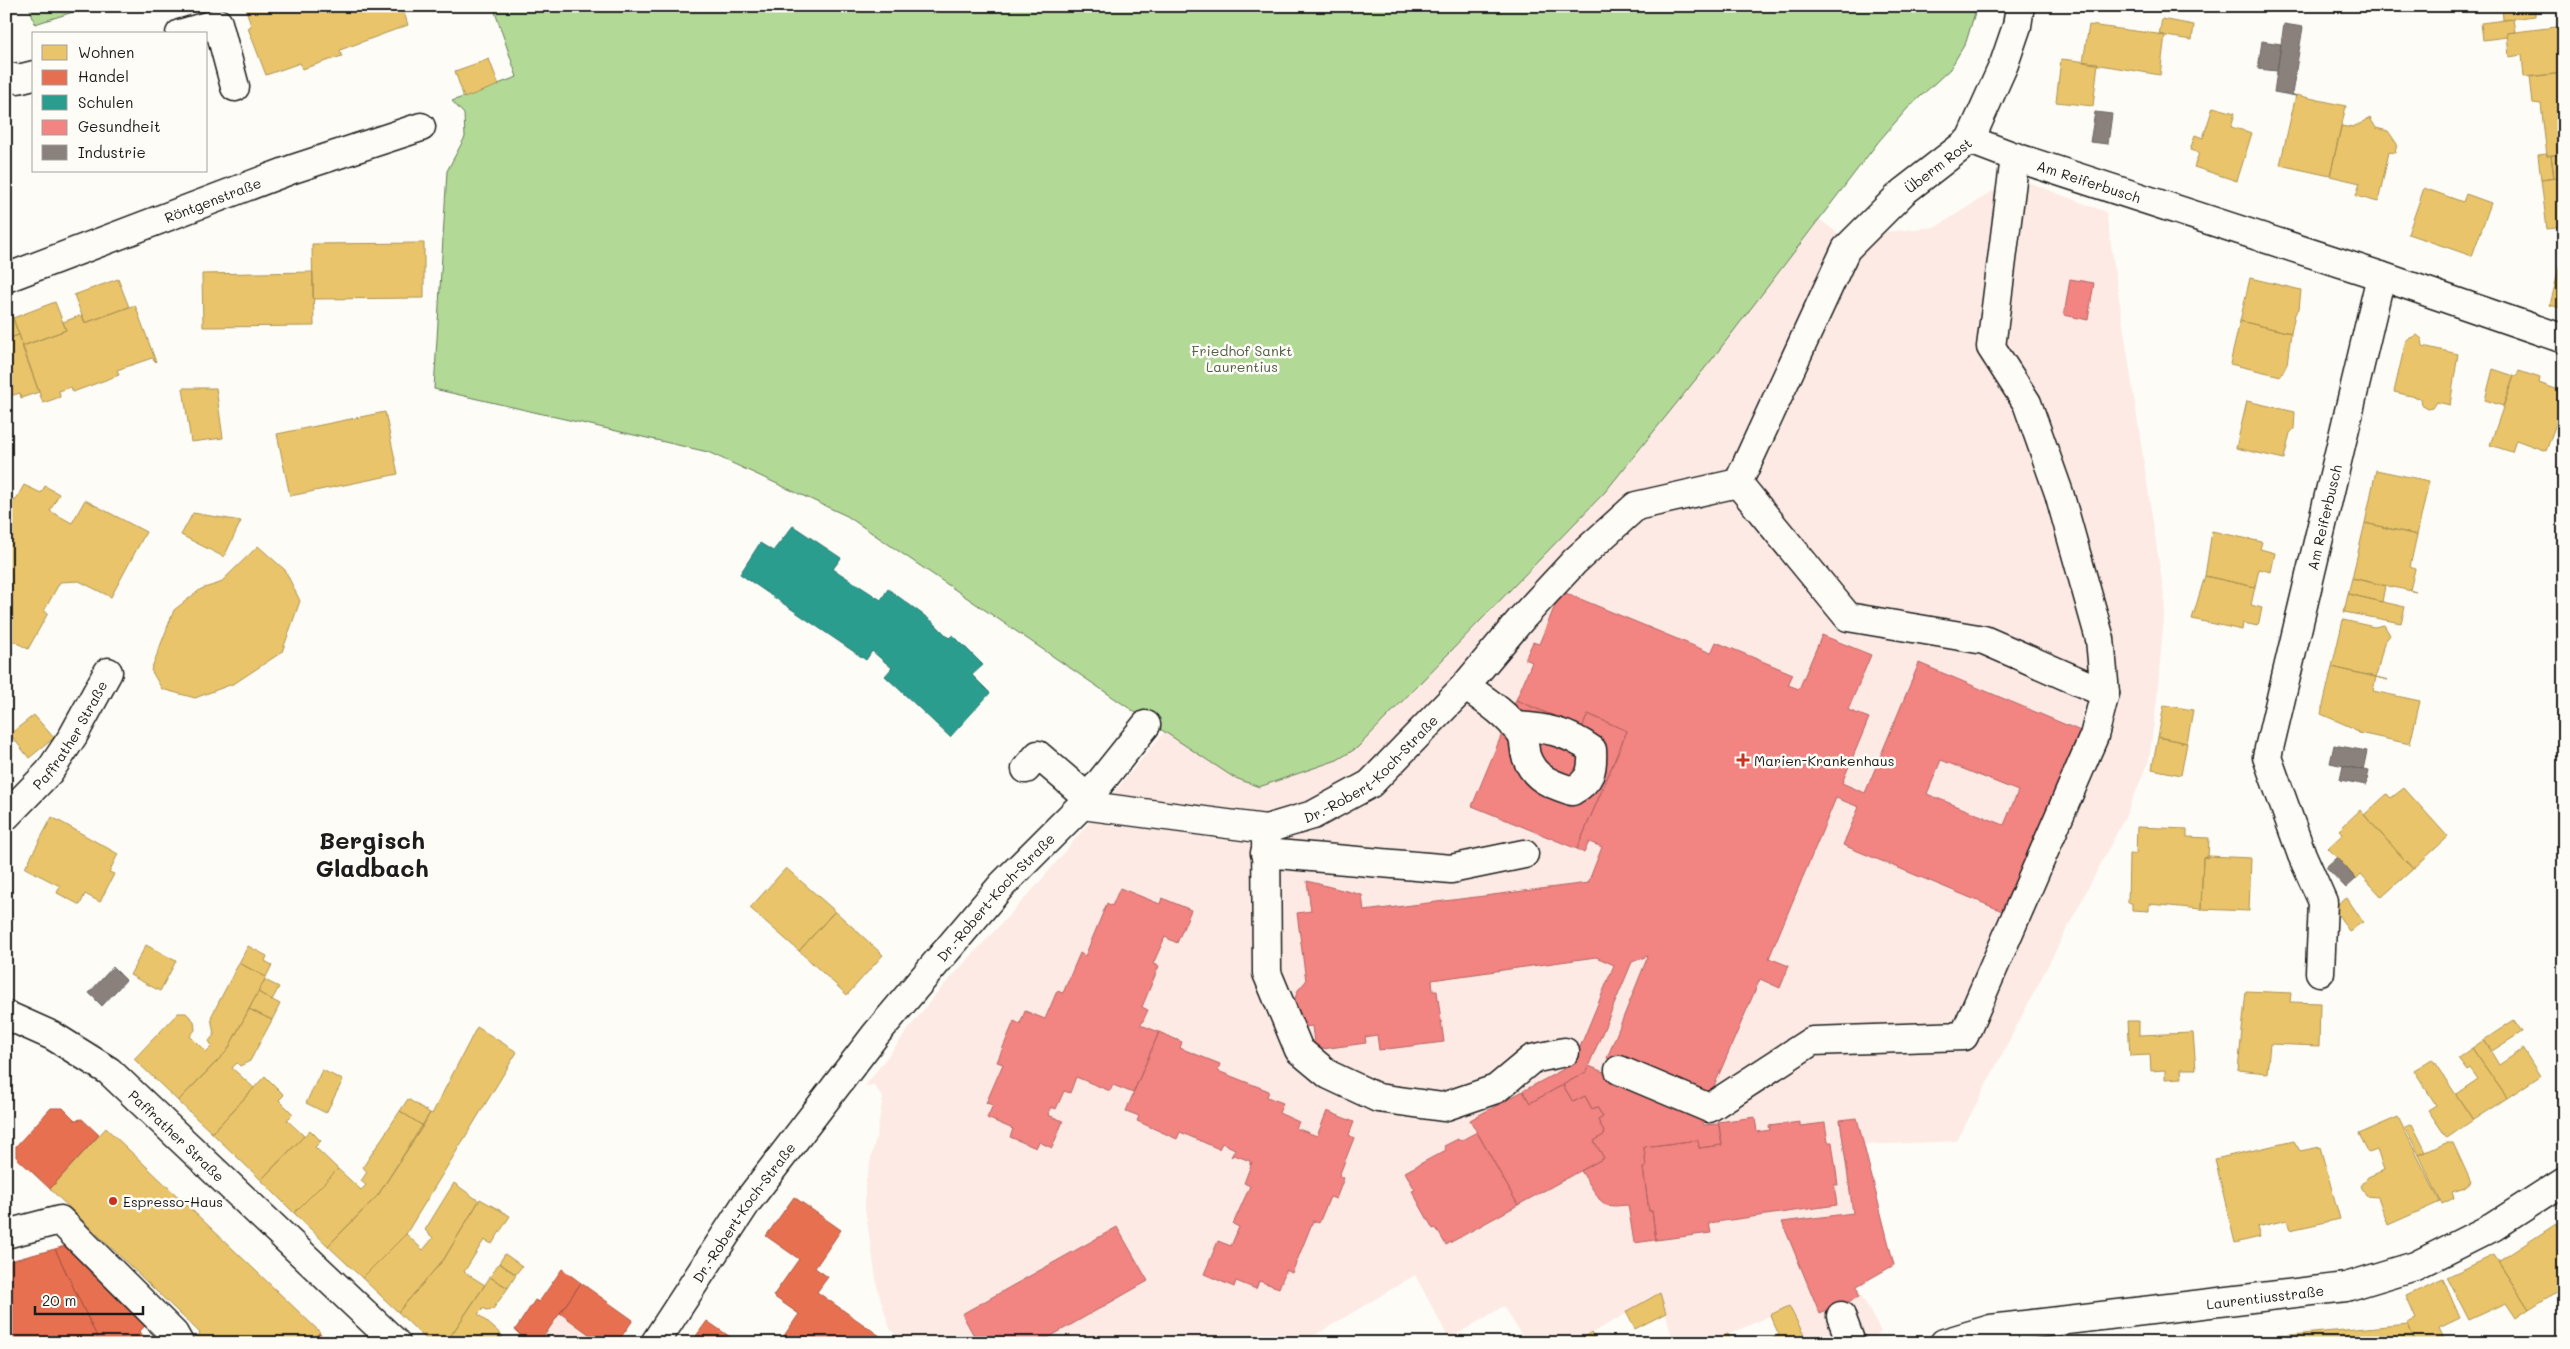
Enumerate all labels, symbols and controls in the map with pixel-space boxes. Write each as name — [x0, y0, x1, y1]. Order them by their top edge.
legend — [32, 32, 208, 172]
text: Wohnen — [78, 42, 134, 62]
text: Handel — [78, 66, 129, 86]
text: Schulen — [78, 92, 133, 112]
text: Gesundheit — [78, 116, 161, 136]
street label: Überm Rost — [1901, 133, 1975, 197]
text: Industrie — [78, 142, 146, 162]
street label: Am Reiferbusch — [2035, 155, 2143, 207]
street label: Röntgenstraße — [162, 173, 264, 227]
park label: Friedhof Sankt Laurentius — [1192, 341, 1292, 376]
street label: Am Reiferbusch — [2302, 462, 2346, 572]
street label: Paffrather Straße — [28, 677, 111, 793]
street label: Dr.-Robert-Koch-Straße — [1302, 711, 1442, 827]
place label: Marien-Krankenhaus — [1754, 751, 1894, 770]
marker: Marien-Krankenhaus — [1736, 753, 1750, 767]
district label: Bergisch Gladbach — [315, 824, 429, 883]
street label: Dr.-Robert-Koch-Straße — [932, 829, 1058, 965]
street label: Paffrather Straße — [125, 1085, 229, 1185]
street label: Dr.-Robert-Koch-Straße — [688, 1138, 799, 1286]
place label: Espresso-Haus — [123, 1192, 223, 1211]
marker: Espresso-Haus — [107, 1195, 119, 1207]
street label: Laurentiusstraße — [2205, 1280, 2325, 1313]
scale bar — [35, 1284, 142, 1316]
text: 20 m — [42, 1290, 76, 1310]

